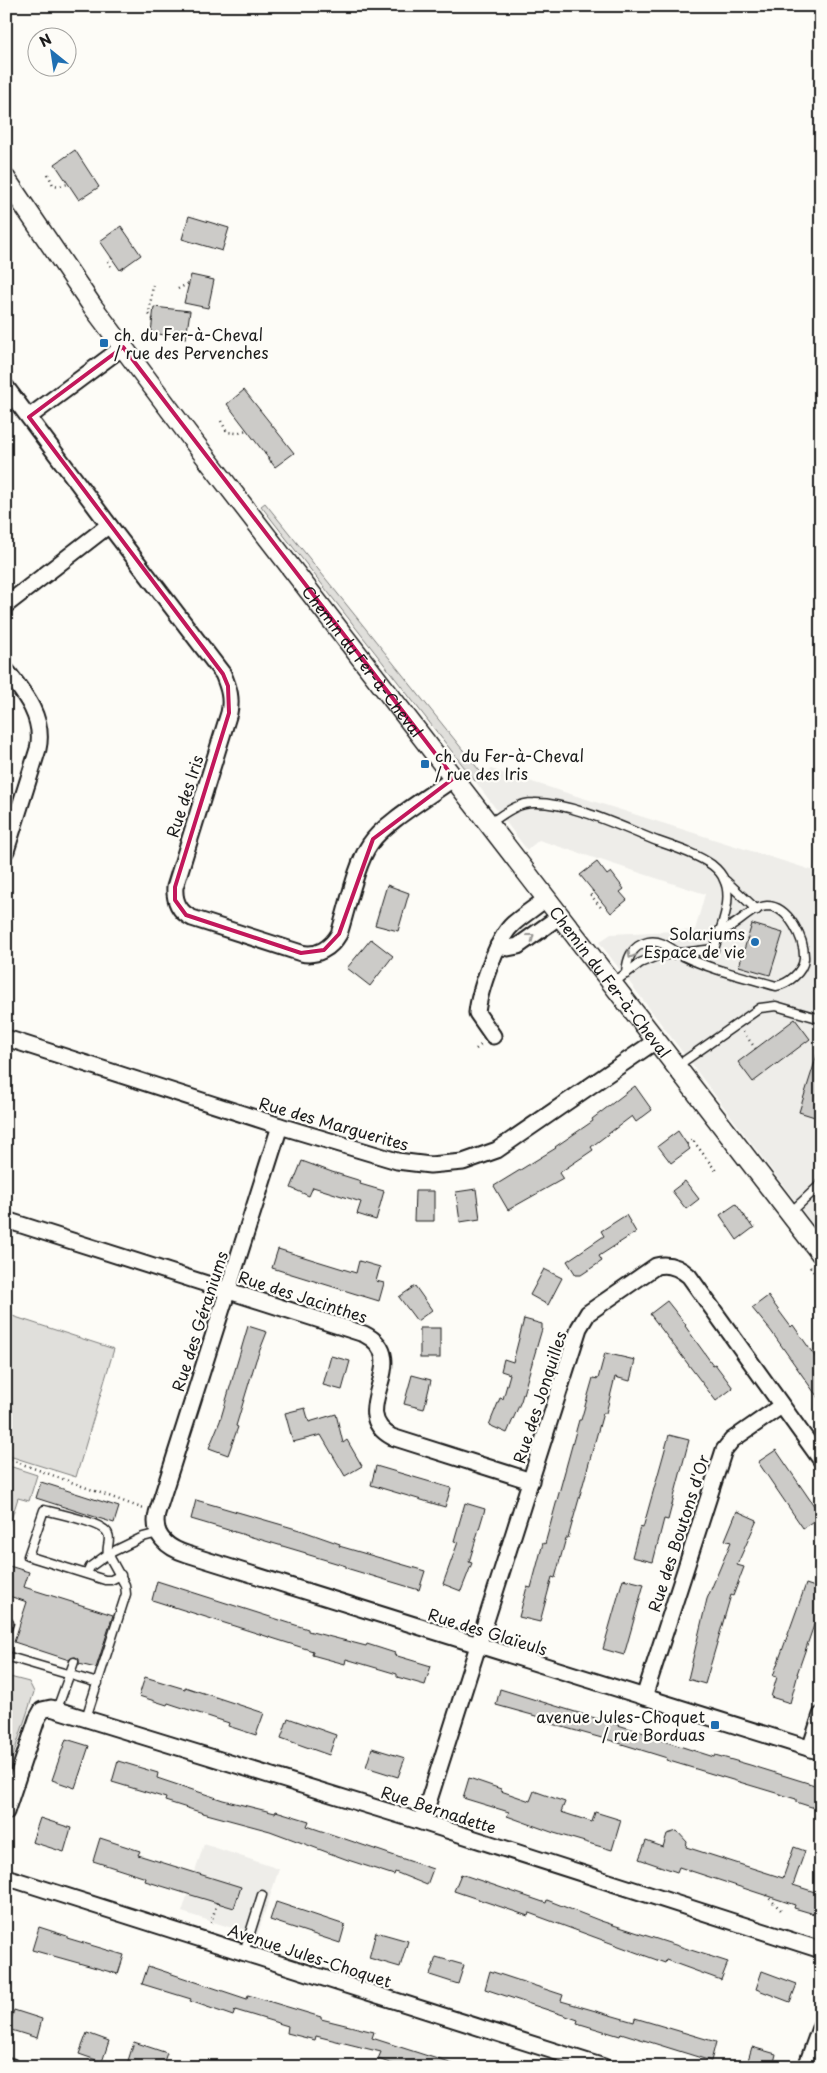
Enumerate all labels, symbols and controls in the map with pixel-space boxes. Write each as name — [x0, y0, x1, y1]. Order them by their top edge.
north arrow — [28, 28, 78, 78]
text: N — [35, 28, 55, 52]
place label: ch. du Fer-à-Cheval / rue des Pervenches — [114, 322, 269, 364]
marker: ch. du Fer-à-Cheval / rue des Pervenches — [98, 337, 110, 349]
street label: Chemin du Fer-à-Cheval — [297, 580, 429, 742]
place label: ch. du Fer-à-Cheval / rue des Iris — [435, 743, 584, 785]
street label: Rue des Iris — [159, 752, 209, 840]
marker: ch. du Fer-à-Cheval / rue des Iris — [419, 758, 431, 770]
street label: Chemin du Fer-à-Cheval — [544, 900, 677, 1063]
place label: Solariums Espace de vie — [644, 921, 745, 963]
one-way arrow — [525, 934, 535, 943]
marker: Solariums Espace de vie — [749, 936, 761, 948]
one-way arrow — [627, 949, 637, 958]
street label: Rue des Marguerites — [256, 1090, 412, 1156]
street label: Rue des Géraniums — [165, 1248, 233, 1394]
street label: Rue des Jacinthes — [235, 1264, 371, 1328]
street label: Rue des Jonquilles — [506, 1328, 572, 1466]
street label: Rue des Boutons d'Or — [641, 1451, 715, 1615]
street label: Rue des Glaïeuls — [425, 1601, 551, 1661]
place label: avenue Jules-Choquet / rue Borduas — [536, 1704, 705, 1746]
marker: avenue Jules-Choquet / rue Borduas — [709, 1719, 721, 1731]
street label: Rue Bernadette — [378, 1779, 500, 1839]
street label: Avenue Jules-Choquet — [225, 1917, 395, 1993]

